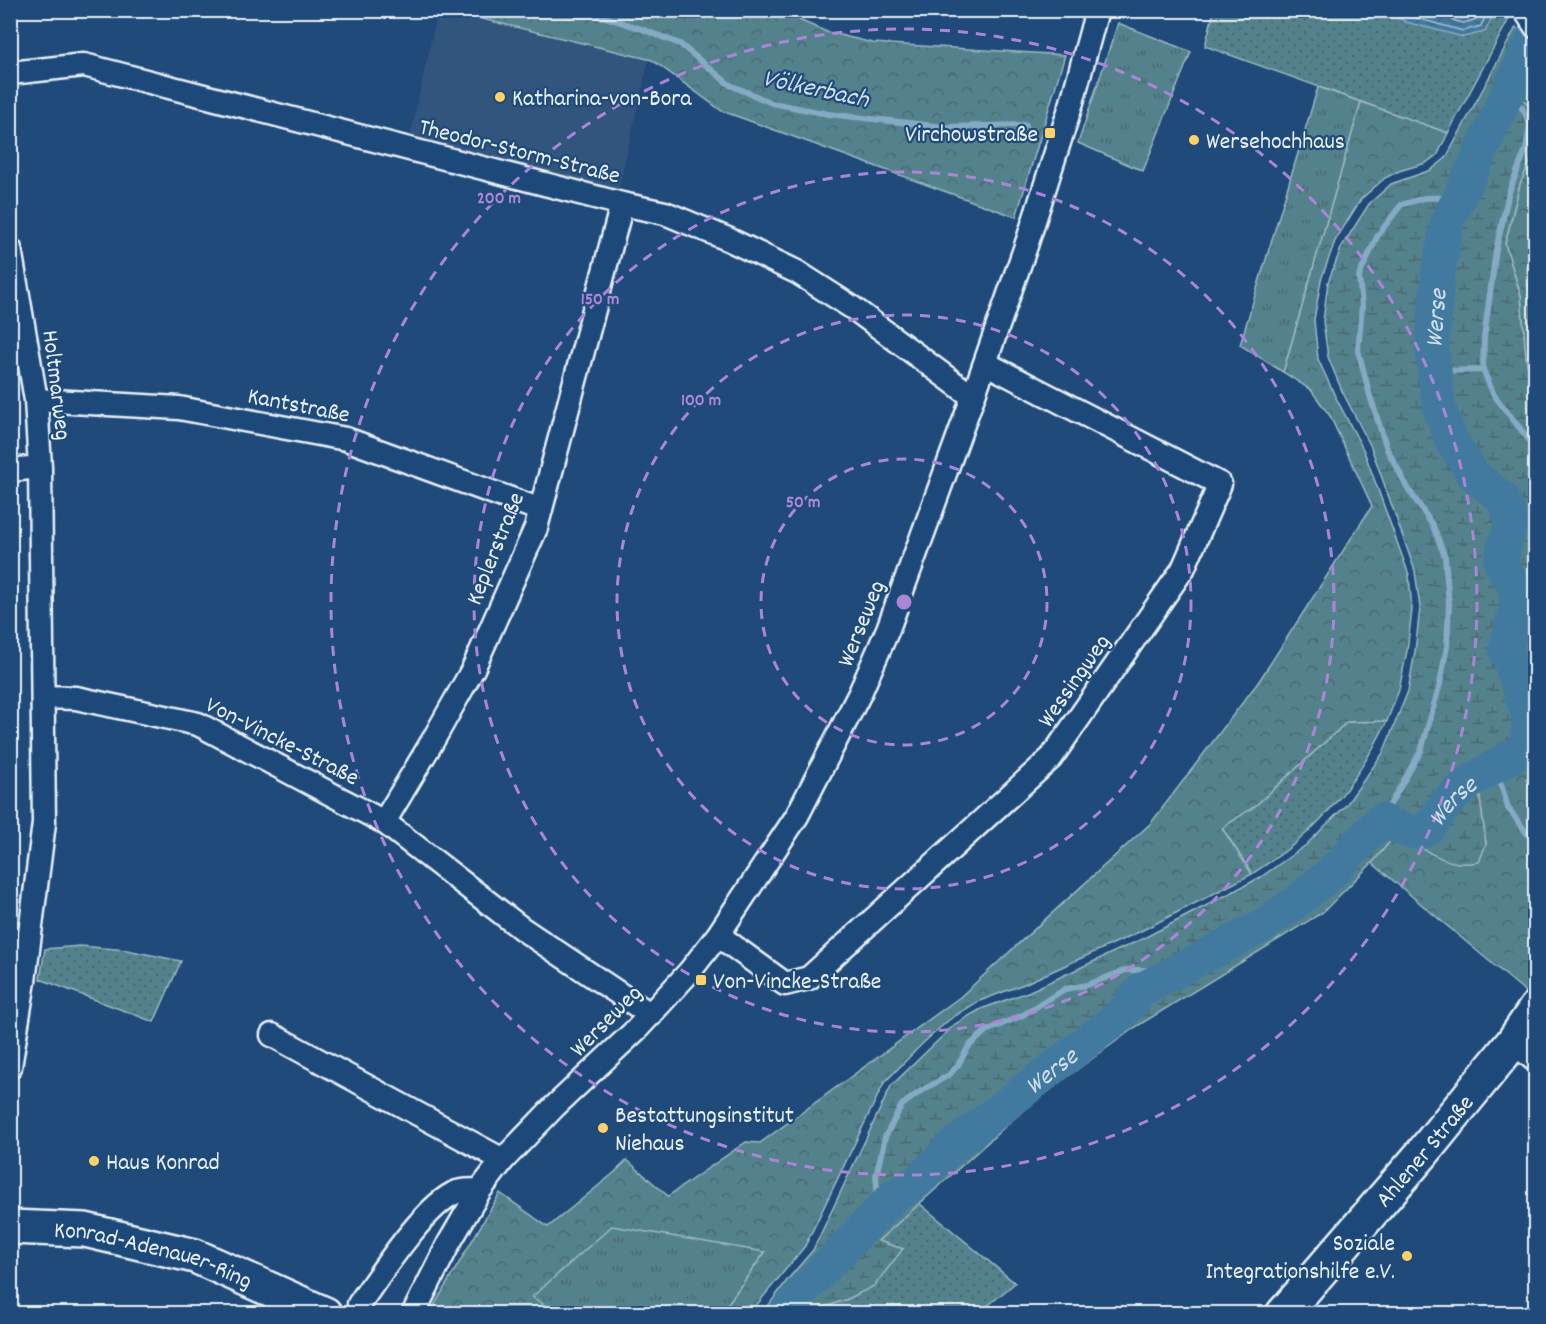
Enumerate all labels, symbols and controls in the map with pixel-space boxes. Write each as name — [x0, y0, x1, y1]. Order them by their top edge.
water label: Völkerbach — [759, 61, 873, 120]
place label: Katharina-von-Bora — [512, 83, 692, 117]
marker: Katharina-von-Bora — [493, 90, 507, 104]
street label: Theodor-Storm-Straße — [415, 111, 623, 194]
place label: Virchowstraße — [905, 119, 1038, 153]
marker: Virchowstraße — [1043, 126, 1057, 140]
place label: Wersehochhaus — [1206, 126, 1345, 160]
marker: Wersehochhaus — [1187, 133, 1201, 147]
text: 200 m — [477, 187, 521, 212]
water label: Werse — [1417, 286, 1459, 349]
text: 150 m — [581, 288, 619, 313]
street label: Holtmarweg — [31, 328, 79, 442]
street label: Kantstraße — [244, 380, 352, 433]
text: 100 m — [681, 389, 721, 414]
street label: Keplerstraße — [459, 488, 535, 611]
text: 50 m — [786, 491, 820, 516]
street label: Werseweg — [830, 576, 895, 672]
centre of rings — [894, 592, 914, 612]
street label: Wessingweg — [1031, 628, 1120, 735]
street label: Von-Vincke-Straße — [199, 689, 364, 796]
water label: Werse — [1420, 767, 1487, 835]
place label: Von-Vincke-Straße — [713, 966, 881, 1000]
marker: Von-Vincke-Straße — [694, 973, 708, 987]
street label: Werseweg — [563, 978, 651, 1066]
water label: Werse — [1018, 1039, 1088, 1105]
street label: Ahlener Straße — [1369, 1088, 1484, 1216]
place label: Bestattungsinstitut Niehaus — [615, 1100, 794, 1162]
marker: Bestattungsinstitut Niehaus — [596, 1121, 610, 1135]
place label: Haus Konrad — [106, 1147, 220, 1181]
marker: Haus Konrad — [87, 1154, 101, 1168]
street label: Konrad-Adenauer-Ring — [53, 1215, 257, 1299]
place label: Soziale Integrationshilfe e.V. — [1206, 1228, 1395, 1290]
marker: Soziale Integrationshilfe e.V. — [1400, 1249, 1414, 1263]

